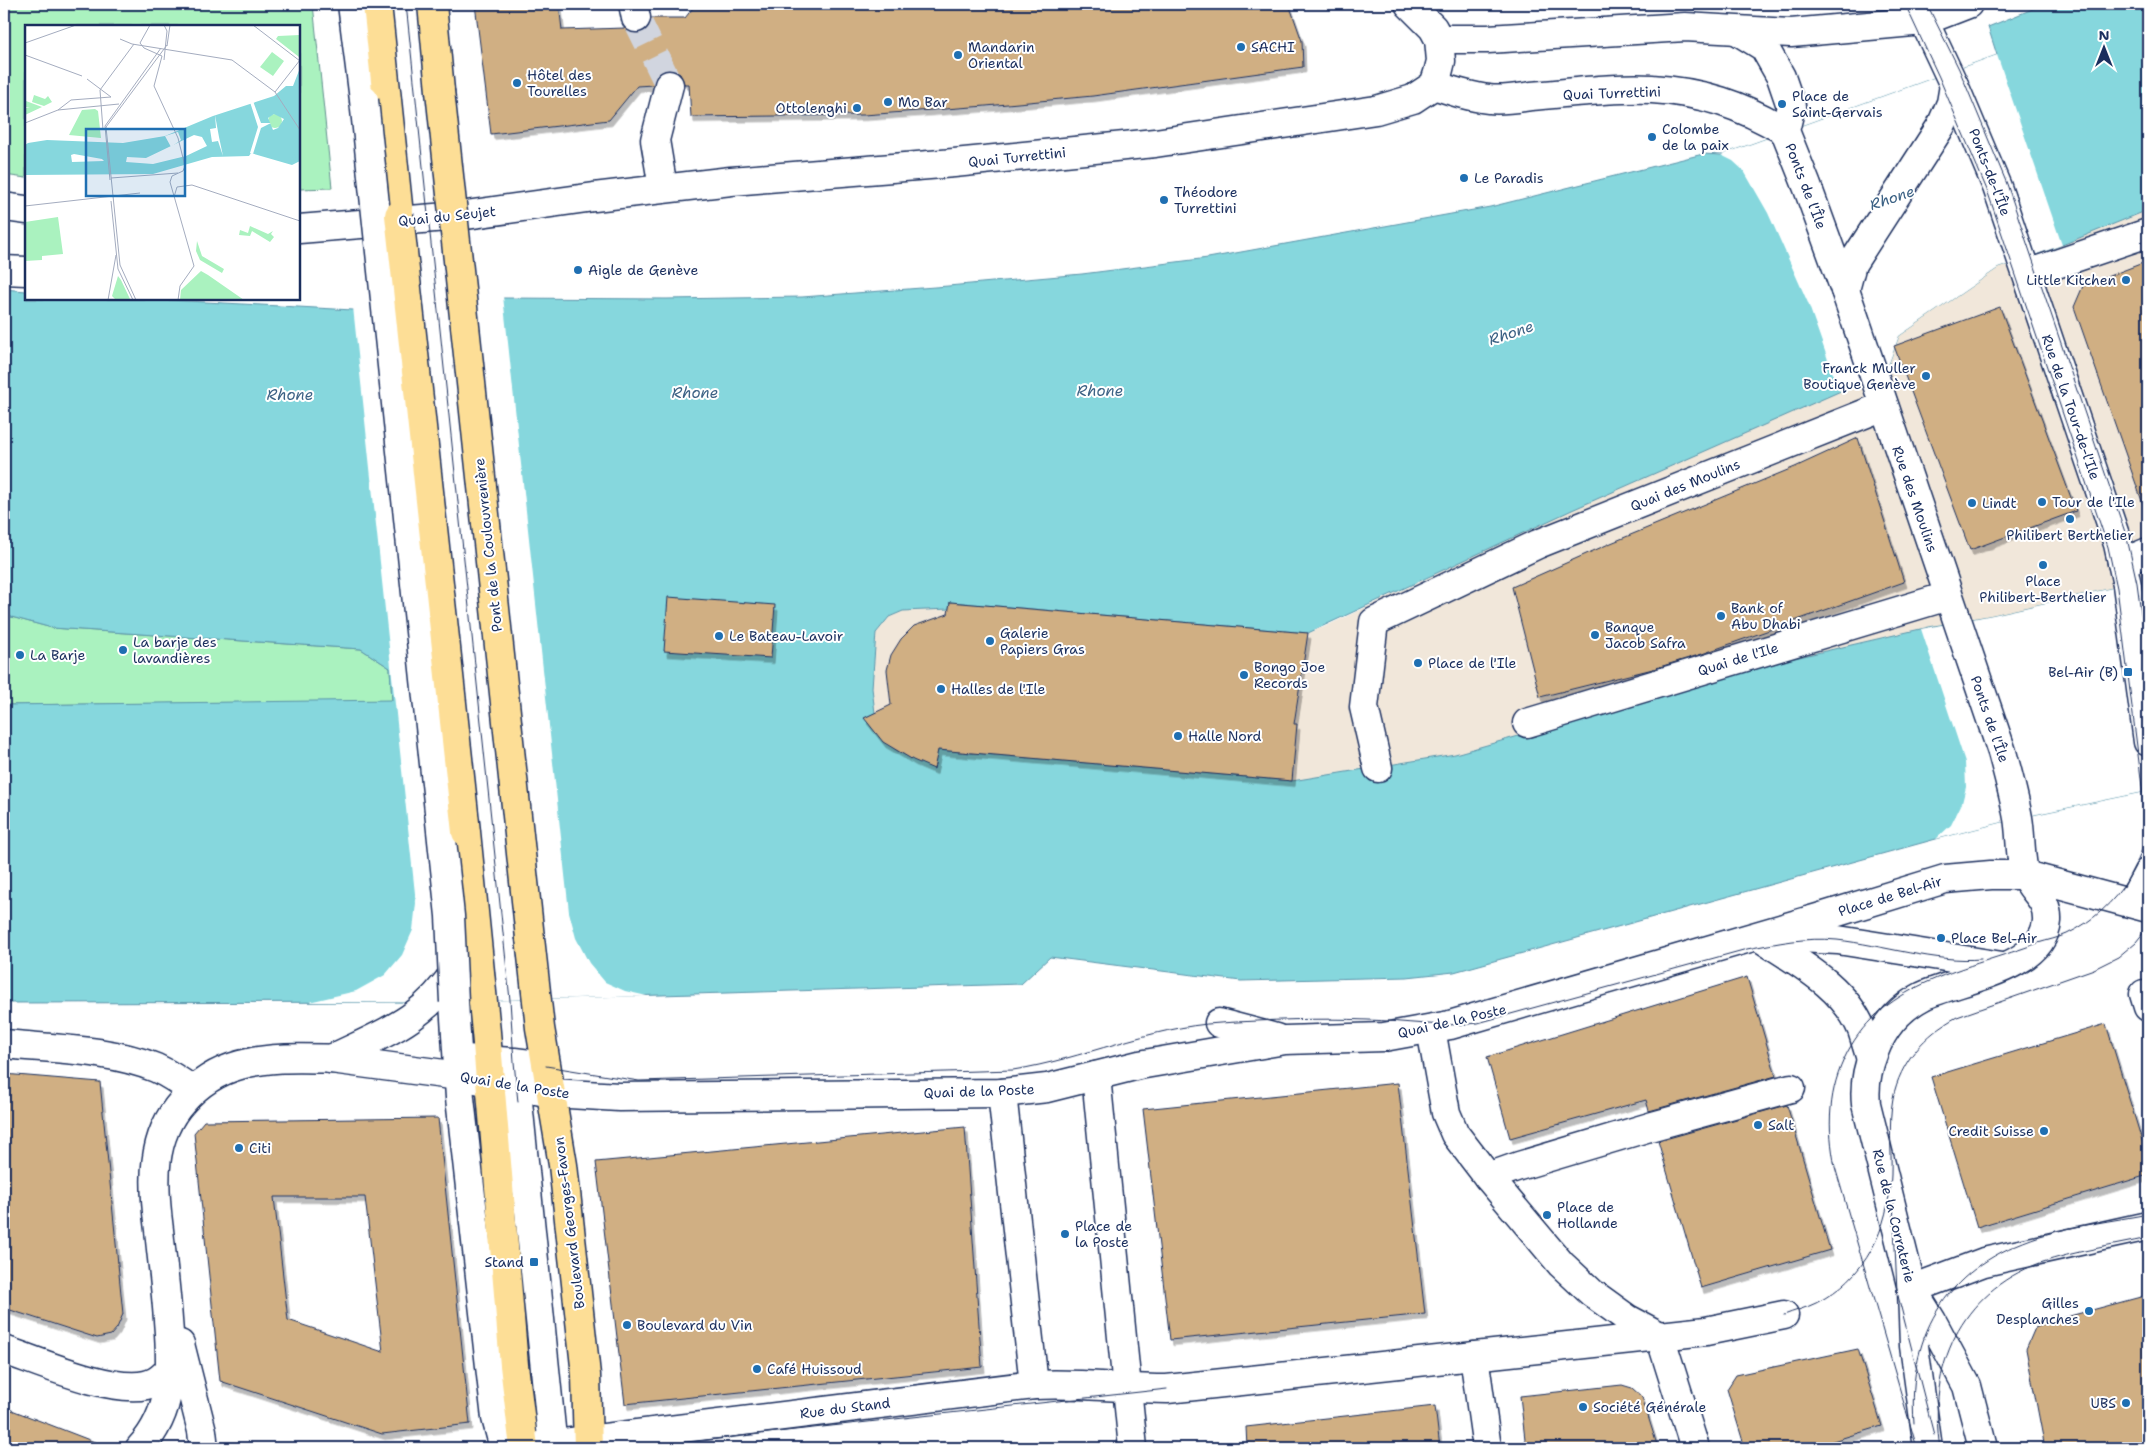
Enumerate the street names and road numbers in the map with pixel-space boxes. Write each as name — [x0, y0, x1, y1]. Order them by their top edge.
street label: Quai Turrettini — [1563, 82, 1661, 104]
street label: Ponts-de-l'Île — [1965, 126, 2015, 218]
street label: Ponts de l'Île — [1781, 141, 1831, 232]
street label: Quai Turrettini — [967, 143, 1067, 171]
street label: Quai du Seujet — [397, 202, 497, 230]
street label: Rue de la Tour-de-l'Ile — [2038, 332, 2104, 482]
street label: Rue des Moulins — [1888, 443, 1942, 555]
street label: Quai des Moulins — [1627, 455, 1743, 515]
street label: Pont de la Coulouvrenière — [470, 457, 506, 633]
street label: Quai de l'Ile — [1695, 638, 1781, 680]
street label: Ponts de l'Île — [1967, 673, 2013, 765]
street label: Place de Bel-Air — [1836, 872, 1945, 920]
street label: Quai de la Poste — [1396, 1000, 1508, 1042]
street label: Quai de la Poste — [459, 1067, 571, 1103]
street label: Quai de la Poste — [923, 1080, 1035, 1102]
street label: Boulevard Georges-Favon — [549, 1136, 588, 1310]
street label: Rue de la Corraterie — [1869, 1147, 1919, 1285]
street label: Rue du Stand — [799, 1394, 891, 1422]

